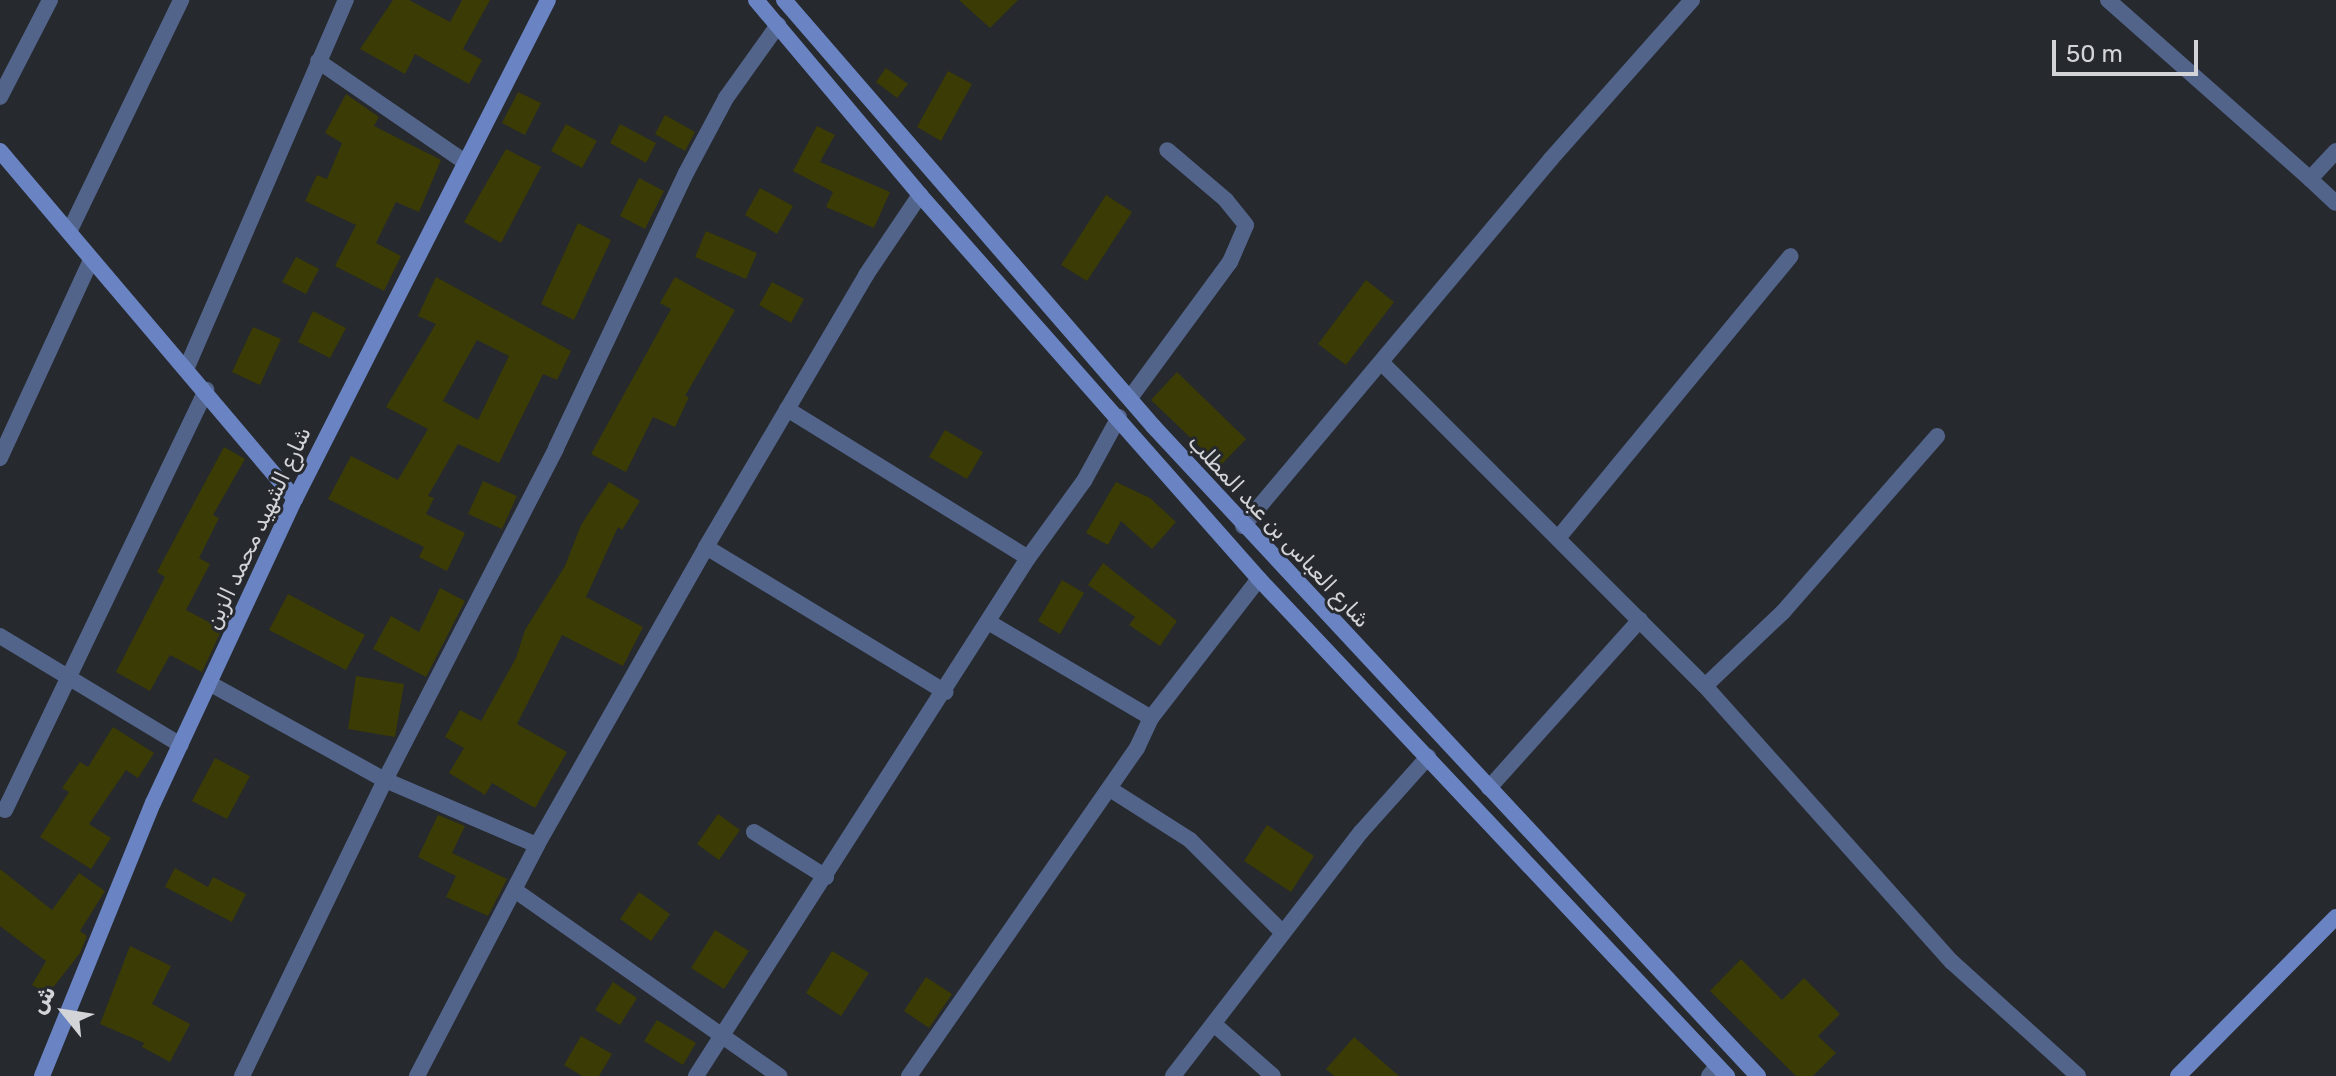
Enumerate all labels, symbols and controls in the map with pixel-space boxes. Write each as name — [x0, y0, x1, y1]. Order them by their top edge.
scale bar — [2056, 24, 2202, 74]
text: 50 m — [2066, 40, 2123, 68]
street label: شارع الشهيد محمد الزبن — [199, 423, 317, 633]
street label: شارع العباس بن عبد المطلب — [1183, 429, 1375, 633]
north arrow — [24, 972, 104, 1052]
text: ش — [24, 981, 61, 1019]

